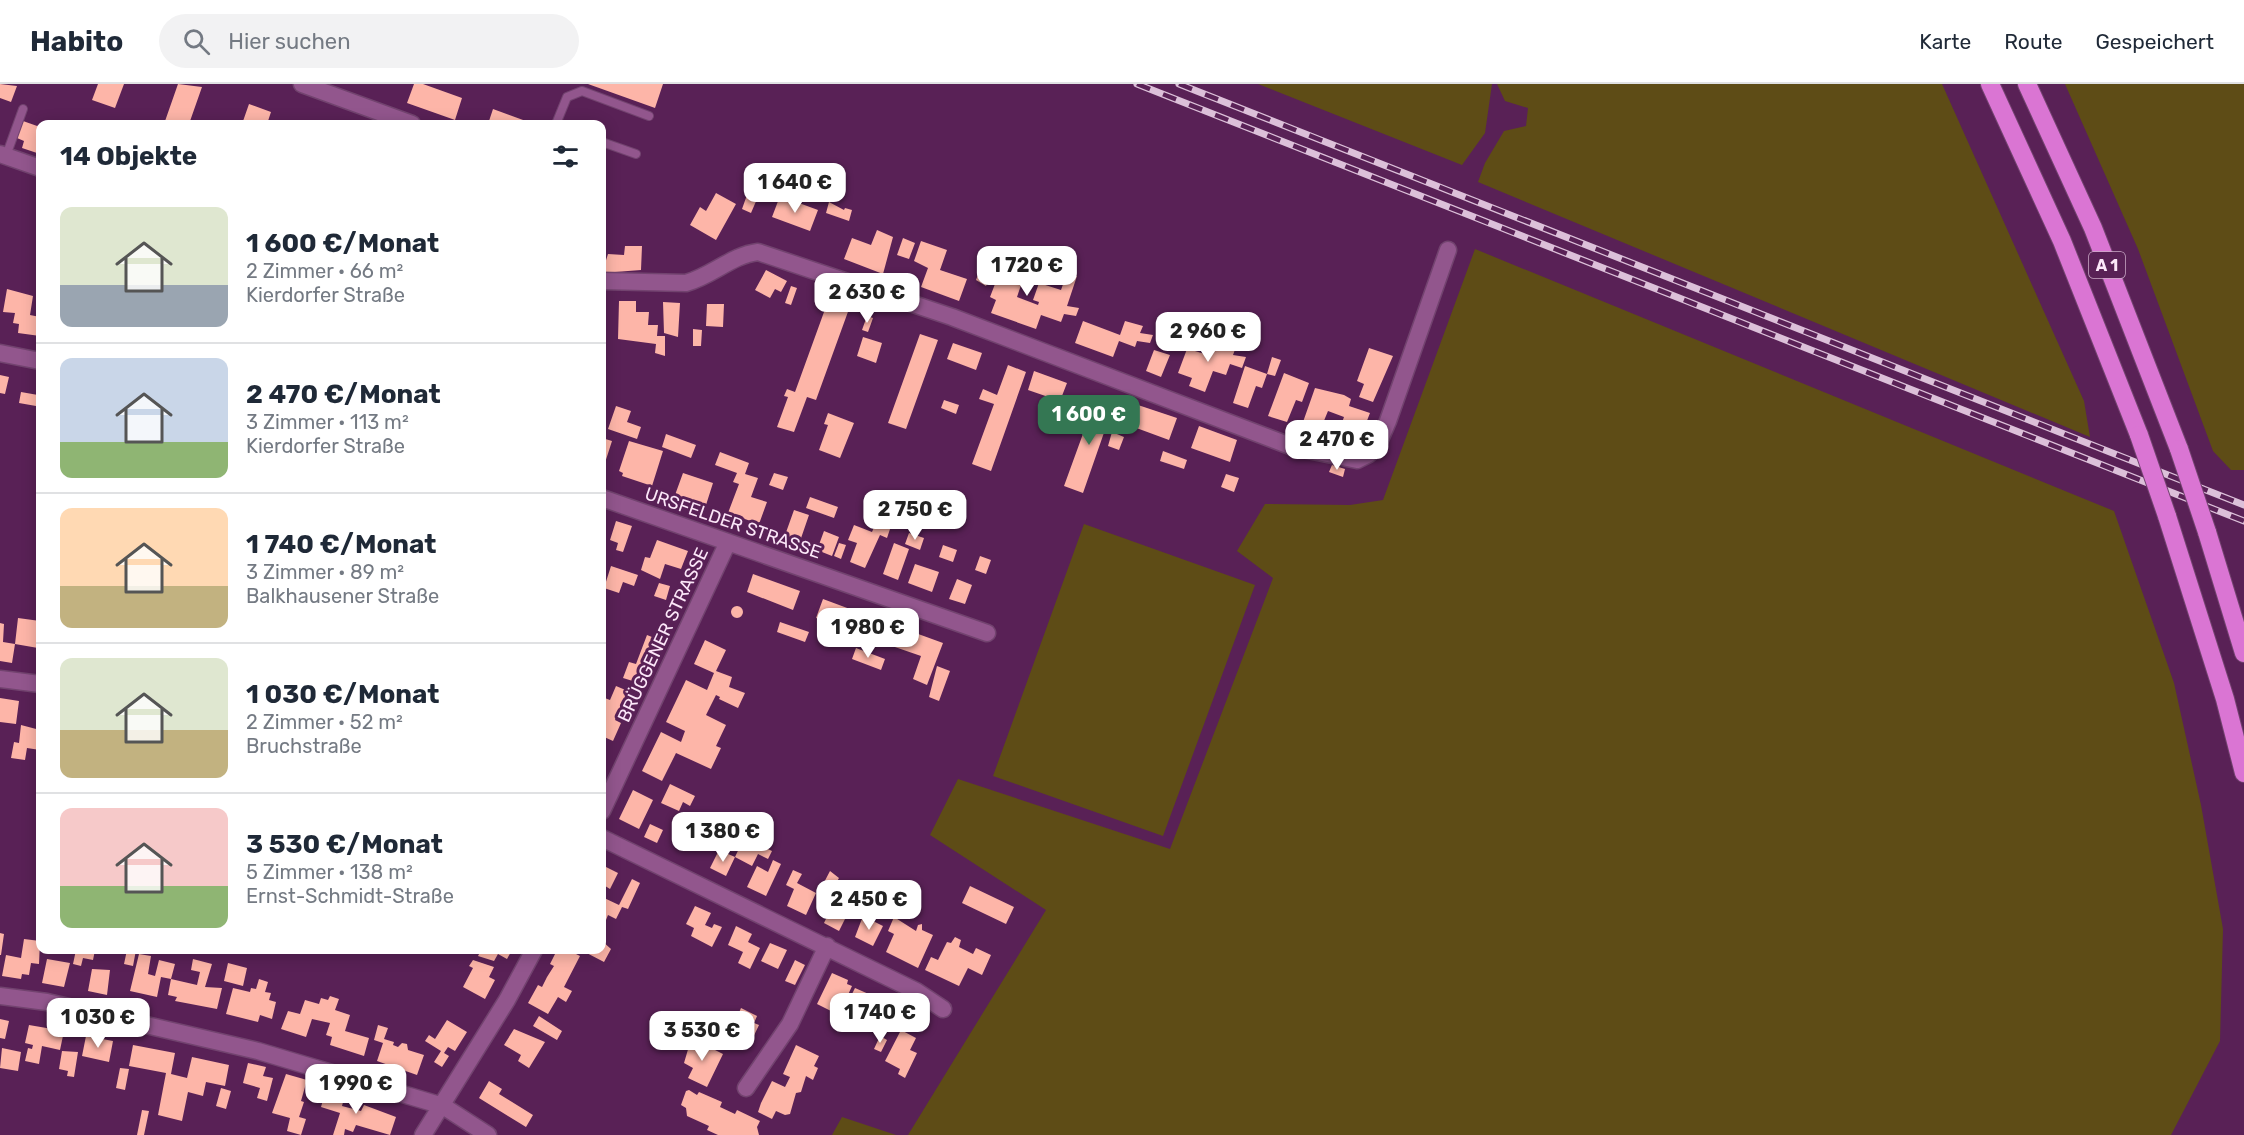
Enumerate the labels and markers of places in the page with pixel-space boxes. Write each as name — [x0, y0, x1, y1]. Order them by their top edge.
pin: 1 640 € — [740, 163, 850, 214]
pin: 1 720 € — [972, 246, 1082, 297]
pin: 2 630 € — [812, 273, 922, 324]
pin: 2 960 € — [1153, 312, 1263, 363]
pin: 1 600 € — [1034, 395, 1144, 446]
pin: 2 470 € — [1282, 420, 1392, 471]
pin: 2 750 € — [860, 490, 970, 541]
pin: 1 980 € — [813, 608, 923, 659]
pin: 1 380 € — [668, 812, 778, 863]
pin: 2 450 € — [814, 880, 924, 931]
pin: 1 740 € — [825, 993, 935, 1044]
pin: 1 030 € — [43, 998, 153, 1049]
pin: 3 530 € — [647, 1011, 757, 1062]
pin: 1 990 € — [301, 1064, 411, 1115]

